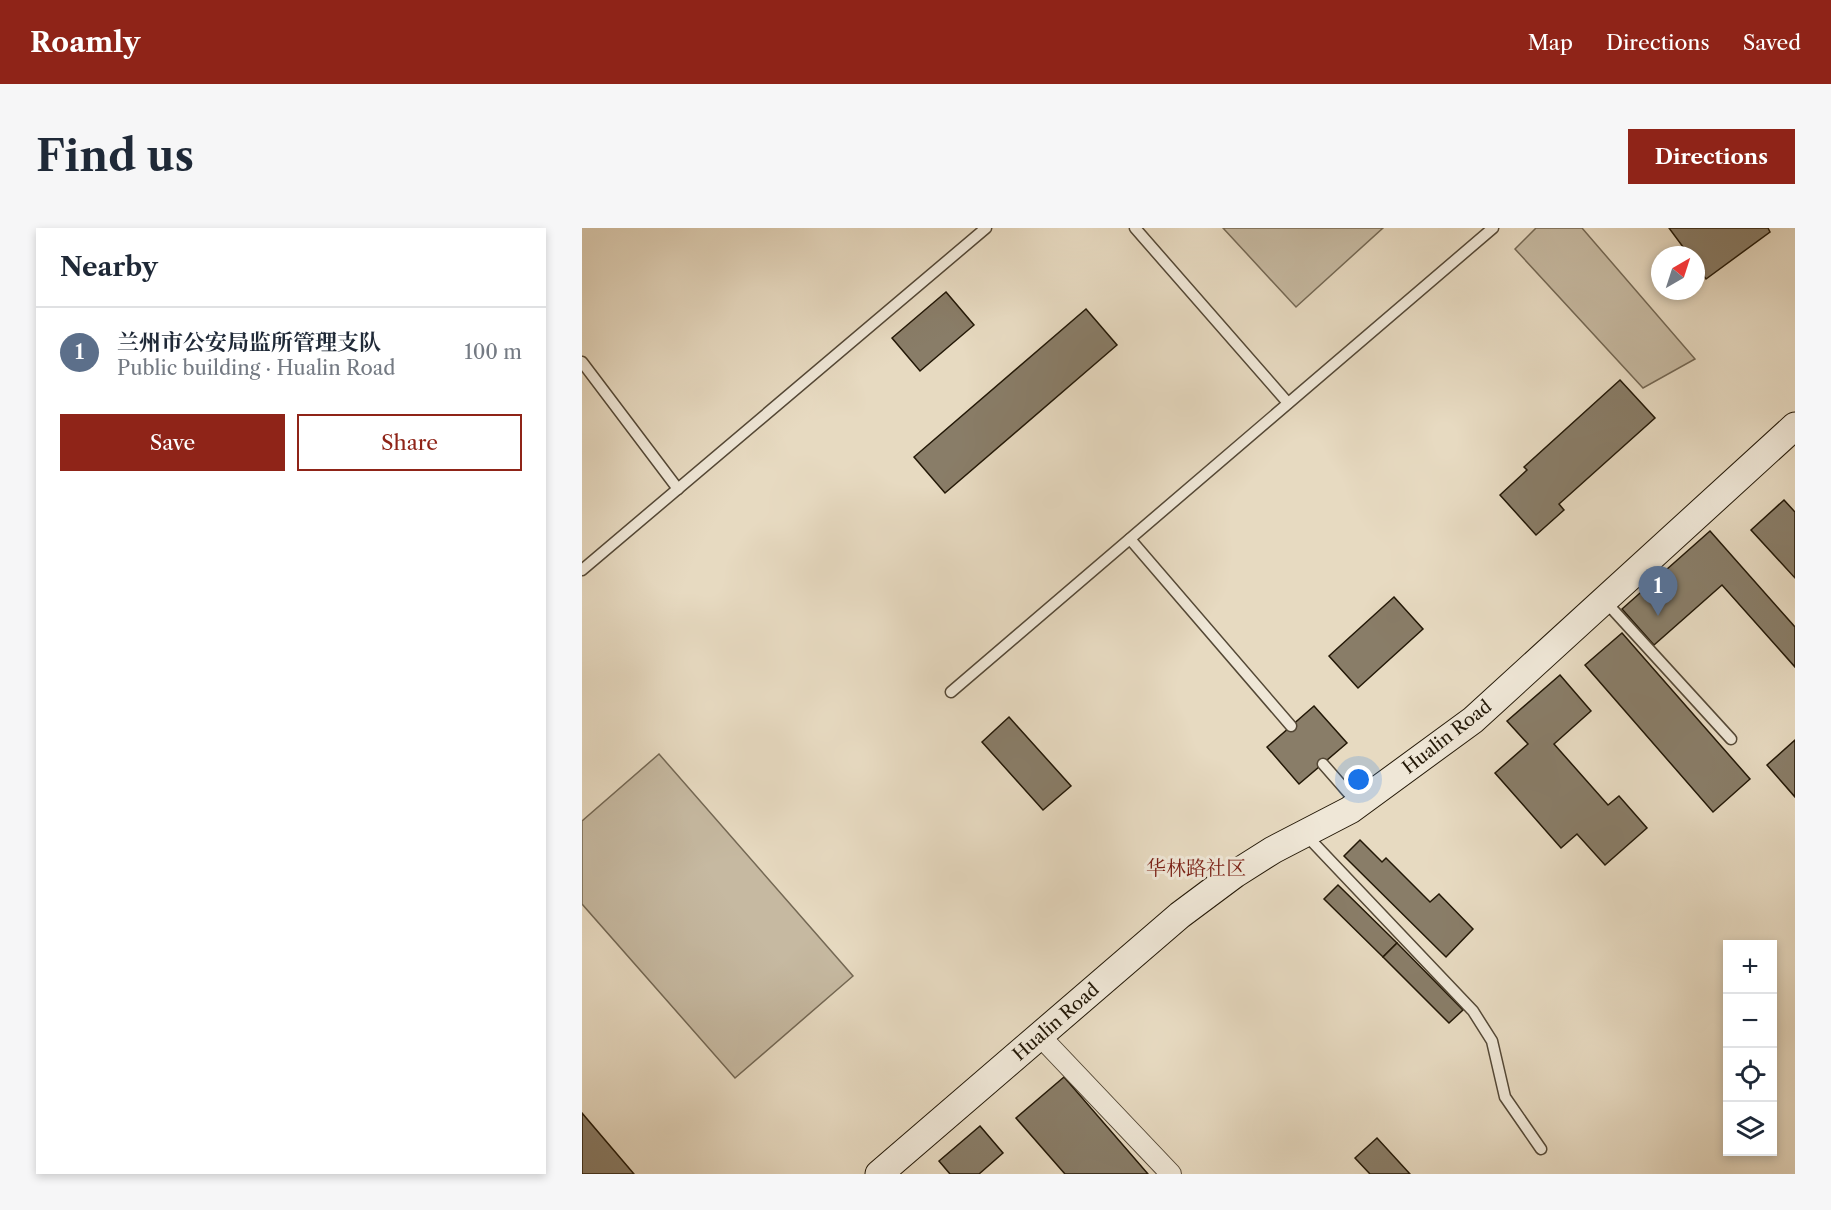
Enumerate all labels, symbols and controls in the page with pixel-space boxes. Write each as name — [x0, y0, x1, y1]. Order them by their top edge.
text: Roamly — [30, 25, 140, 59]
text: Map — [1528, 30, 1573, 55]
text: Directions — [1606, 30, 1710, 55]
text: Saved — [1743, 30, 1801, 55]
button: Directions — [1628, 129, 1795, 184]
text: Find us — [36, 130, 194, 182]
north arrow — [1651, 246, 1705, 300]
text: Nearby — [60, 251, 158, 283]
text: 兰州市公安局监所管理支队 — [117, 329, 381, 356]
text: 1 — [75, 340, 84, 364]
text: 100 m — [464, 340, 522, 364]
text: Public building · Hualin Road — [117, 356, 396, 380]
button: Save — [60, 414, 285, 471]
button: Share — [297, 414, 522, 471]
pin: 1 — [1638, 566, 1678, 616]
street label: Hualin Road — [1398, 695, 1496, 779]
your location — [1344, 765, 1373, 794]
district label: 华林路社区 — [1146, 856, 1246, 880]
map controls — [1723, 940, 1777, 1156]
button: + — [1723, 940, 1777, 994]
street label: Hualin Road — [1008, 979, 1104, 1065]
button: − — [1723, 994, 1777, 1048]
button: locate — [1723, 1048, 1777, 1102]
button: layers — [1723, 1102, 1777, 1156]

